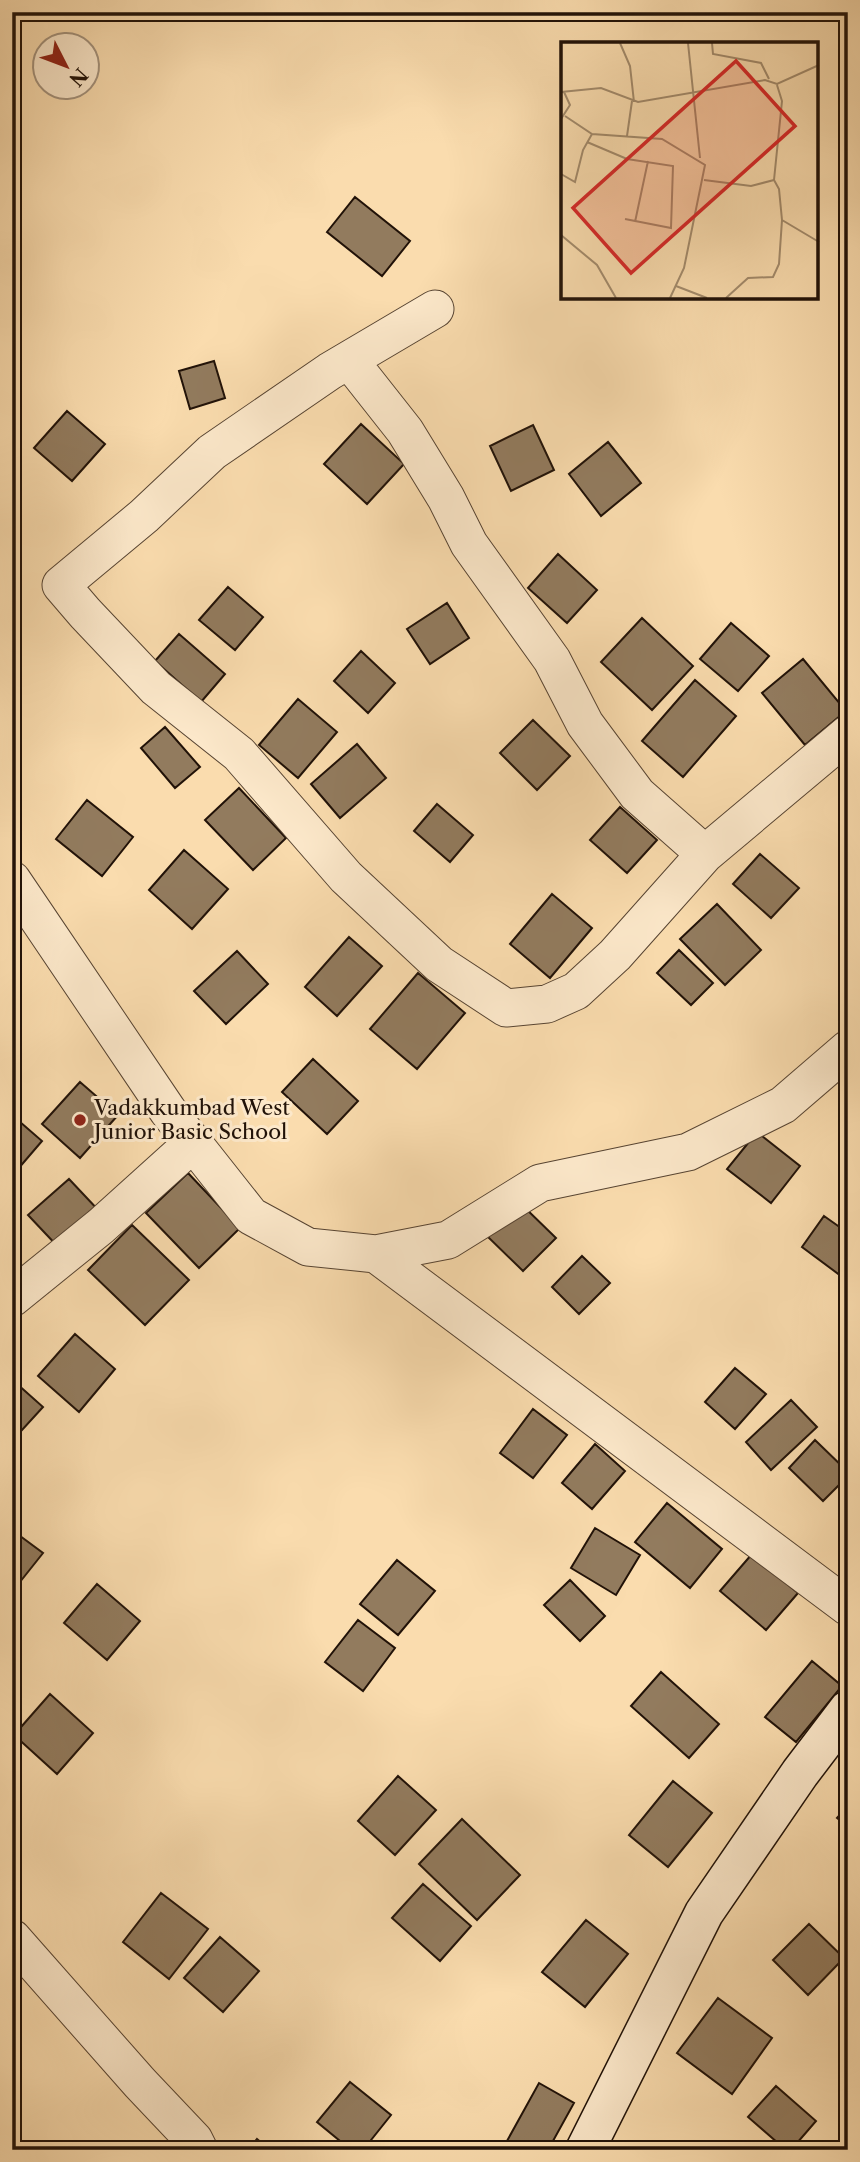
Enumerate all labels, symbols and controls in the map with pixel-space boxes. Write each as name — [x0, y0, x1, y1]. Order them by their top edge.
north arrow — [32, 32, 102, 102]
inset map — [561, 42, 818, 299]
text: N — [64, 63, 92, 91]
place label: Vadakkumbad West Junior Basic School — [91, 1095, 290, 1144]
marker: Vadakkumbad West Junior Basic School — [72, 1112, 88, 1128]

